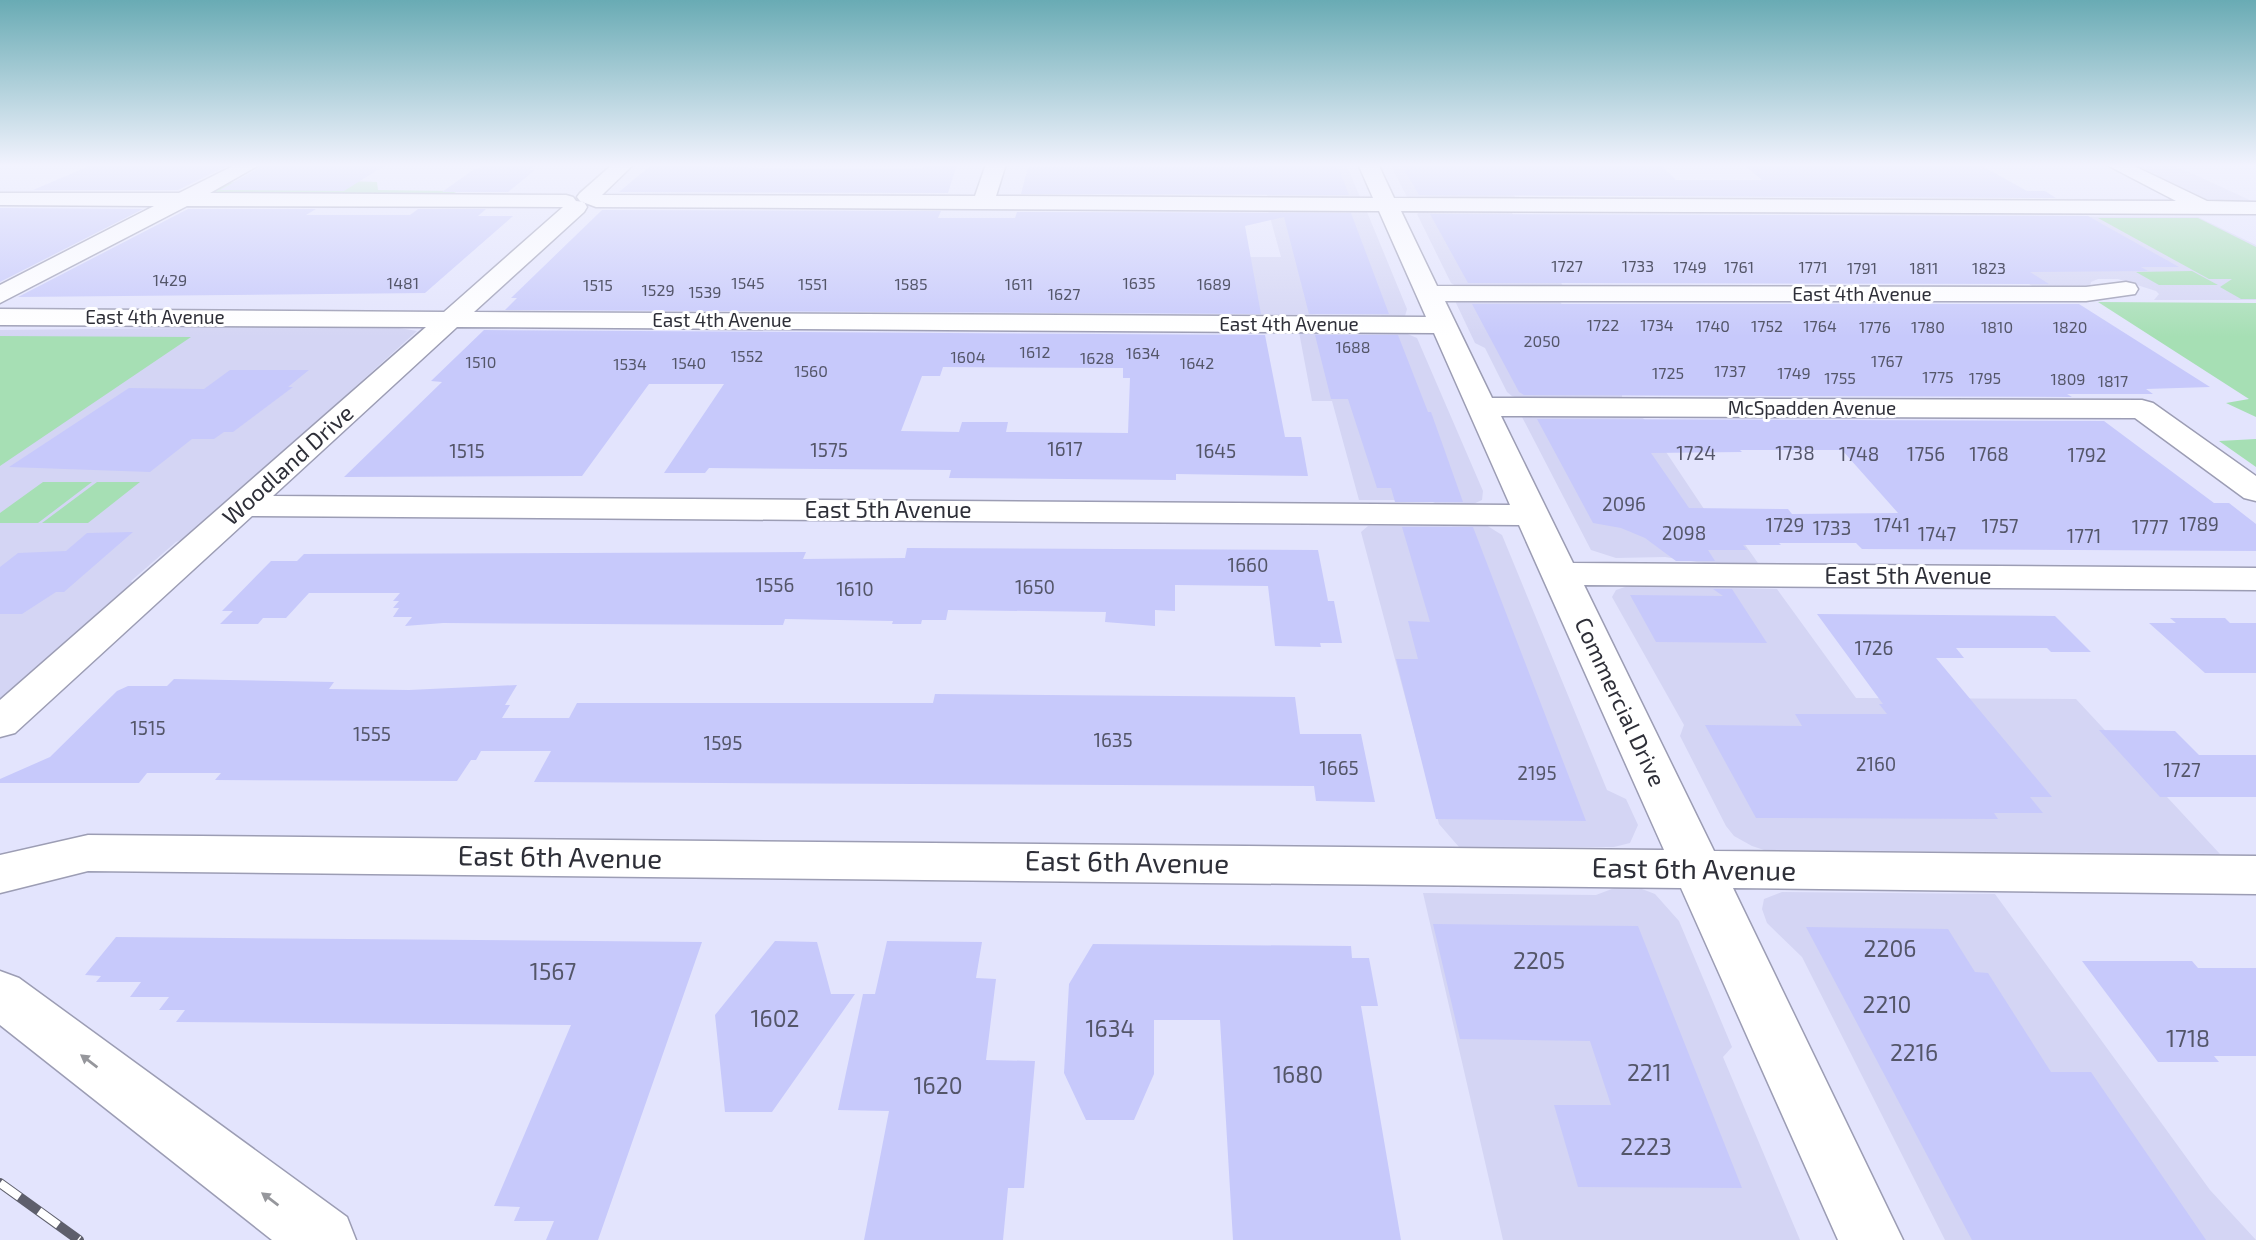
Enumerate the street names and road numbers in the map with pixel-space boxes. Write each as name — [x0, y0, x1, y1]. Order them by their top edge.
street label: East 4th Avenue — [1792, 282, 1932, 305]
street label: East 4th Avenue — [85, 305, 225, 328]
street label: East 4th Avenue — [652, 308, 792, 331]
street label: East 4th Avenue — [1219, 312, 1359, 335]
street label: McSpadden Avenue — [1728, 396, 1896, 419]
street label: Woodland Drive — [216, 398, 359, 530]
street label: East 5th Avenue — [804, 495, 972, 523]
street label: East 5th Avenue — [1824, 561, 1992, 589]
street label: Commercial Drive — [1569, 613, 1672, 791]
street label: East 6th Avenue — [457, 837, 663, 875]
street label: East 6th Avenue — [1024, 842, 1230, 880]
street label: East 6th Avenue — [1591, 849, 1797, 887]

